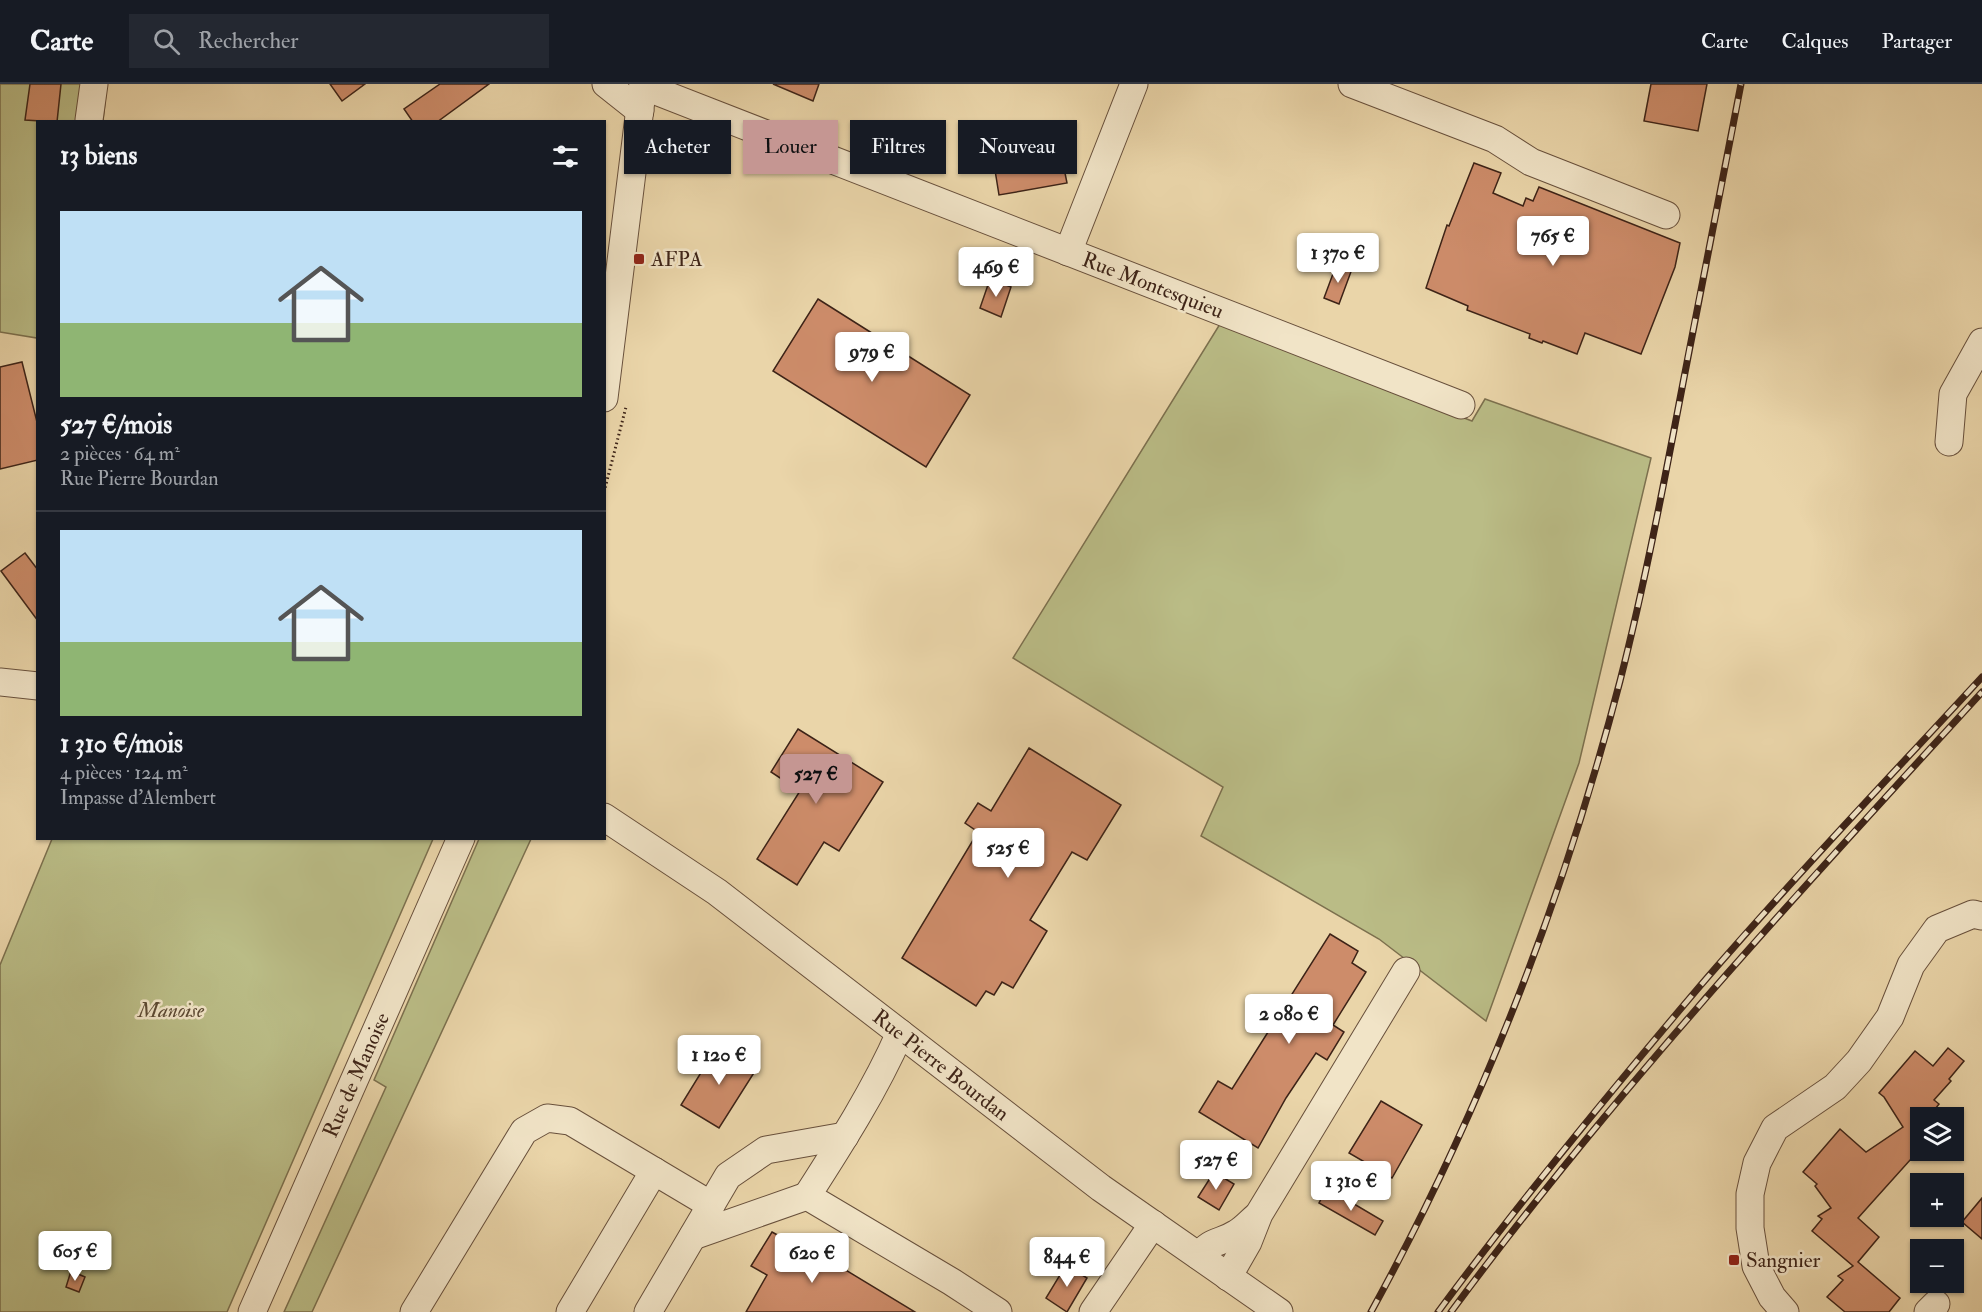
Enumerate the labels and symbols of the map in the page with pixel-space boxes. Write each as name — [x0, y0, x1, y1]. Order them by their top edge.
pin: 765 € — [1511, 216, 1595, 267]
pin: 1 370 € — [1283, 233, 1393, 284]
place label: AFPA — [650, 246, 703, 273]
street label: Rue Montesquieu — [1078, 246, 1228, 325]
pin: 469 € — [954, 247, 1038, 298]
marker: AFPA — [632, 252, 646, 266]
pin: 979 € — [830, 332, 914, 383]
pin: 527 € — [774, 754, 858, 805]
pin: 525 € — [966, 828, 1050, 879]
pin: 2 080 € — [1234, 994, 1344, 1045]
park label: Manoise — [136, 997, 205, 1024]
street label: Rue Pierre Bourdan — [867, 1004, 1015, 1127]
street label: Rue de Manoise — [317, 1008, 396, 1142]
pin: 1 120 € — [664, 1035, 774, 1086]
pin: 527 € — [1174, 1140, 1258, 1191]
pin: 1 310 € — [1296, 1161, 1406, 1212]
pin: 605 € — [33, 1231, 117, 1282]
pin: 620 € — [770, 1233, 854, 1284]
pin: 844 € — [1025, 1237, 1109, 1288]
place label: Sangnier — [1746, 1247, 1821, 1274]
marker: Sangnier — [1727, 1253, 1741, 1267]

